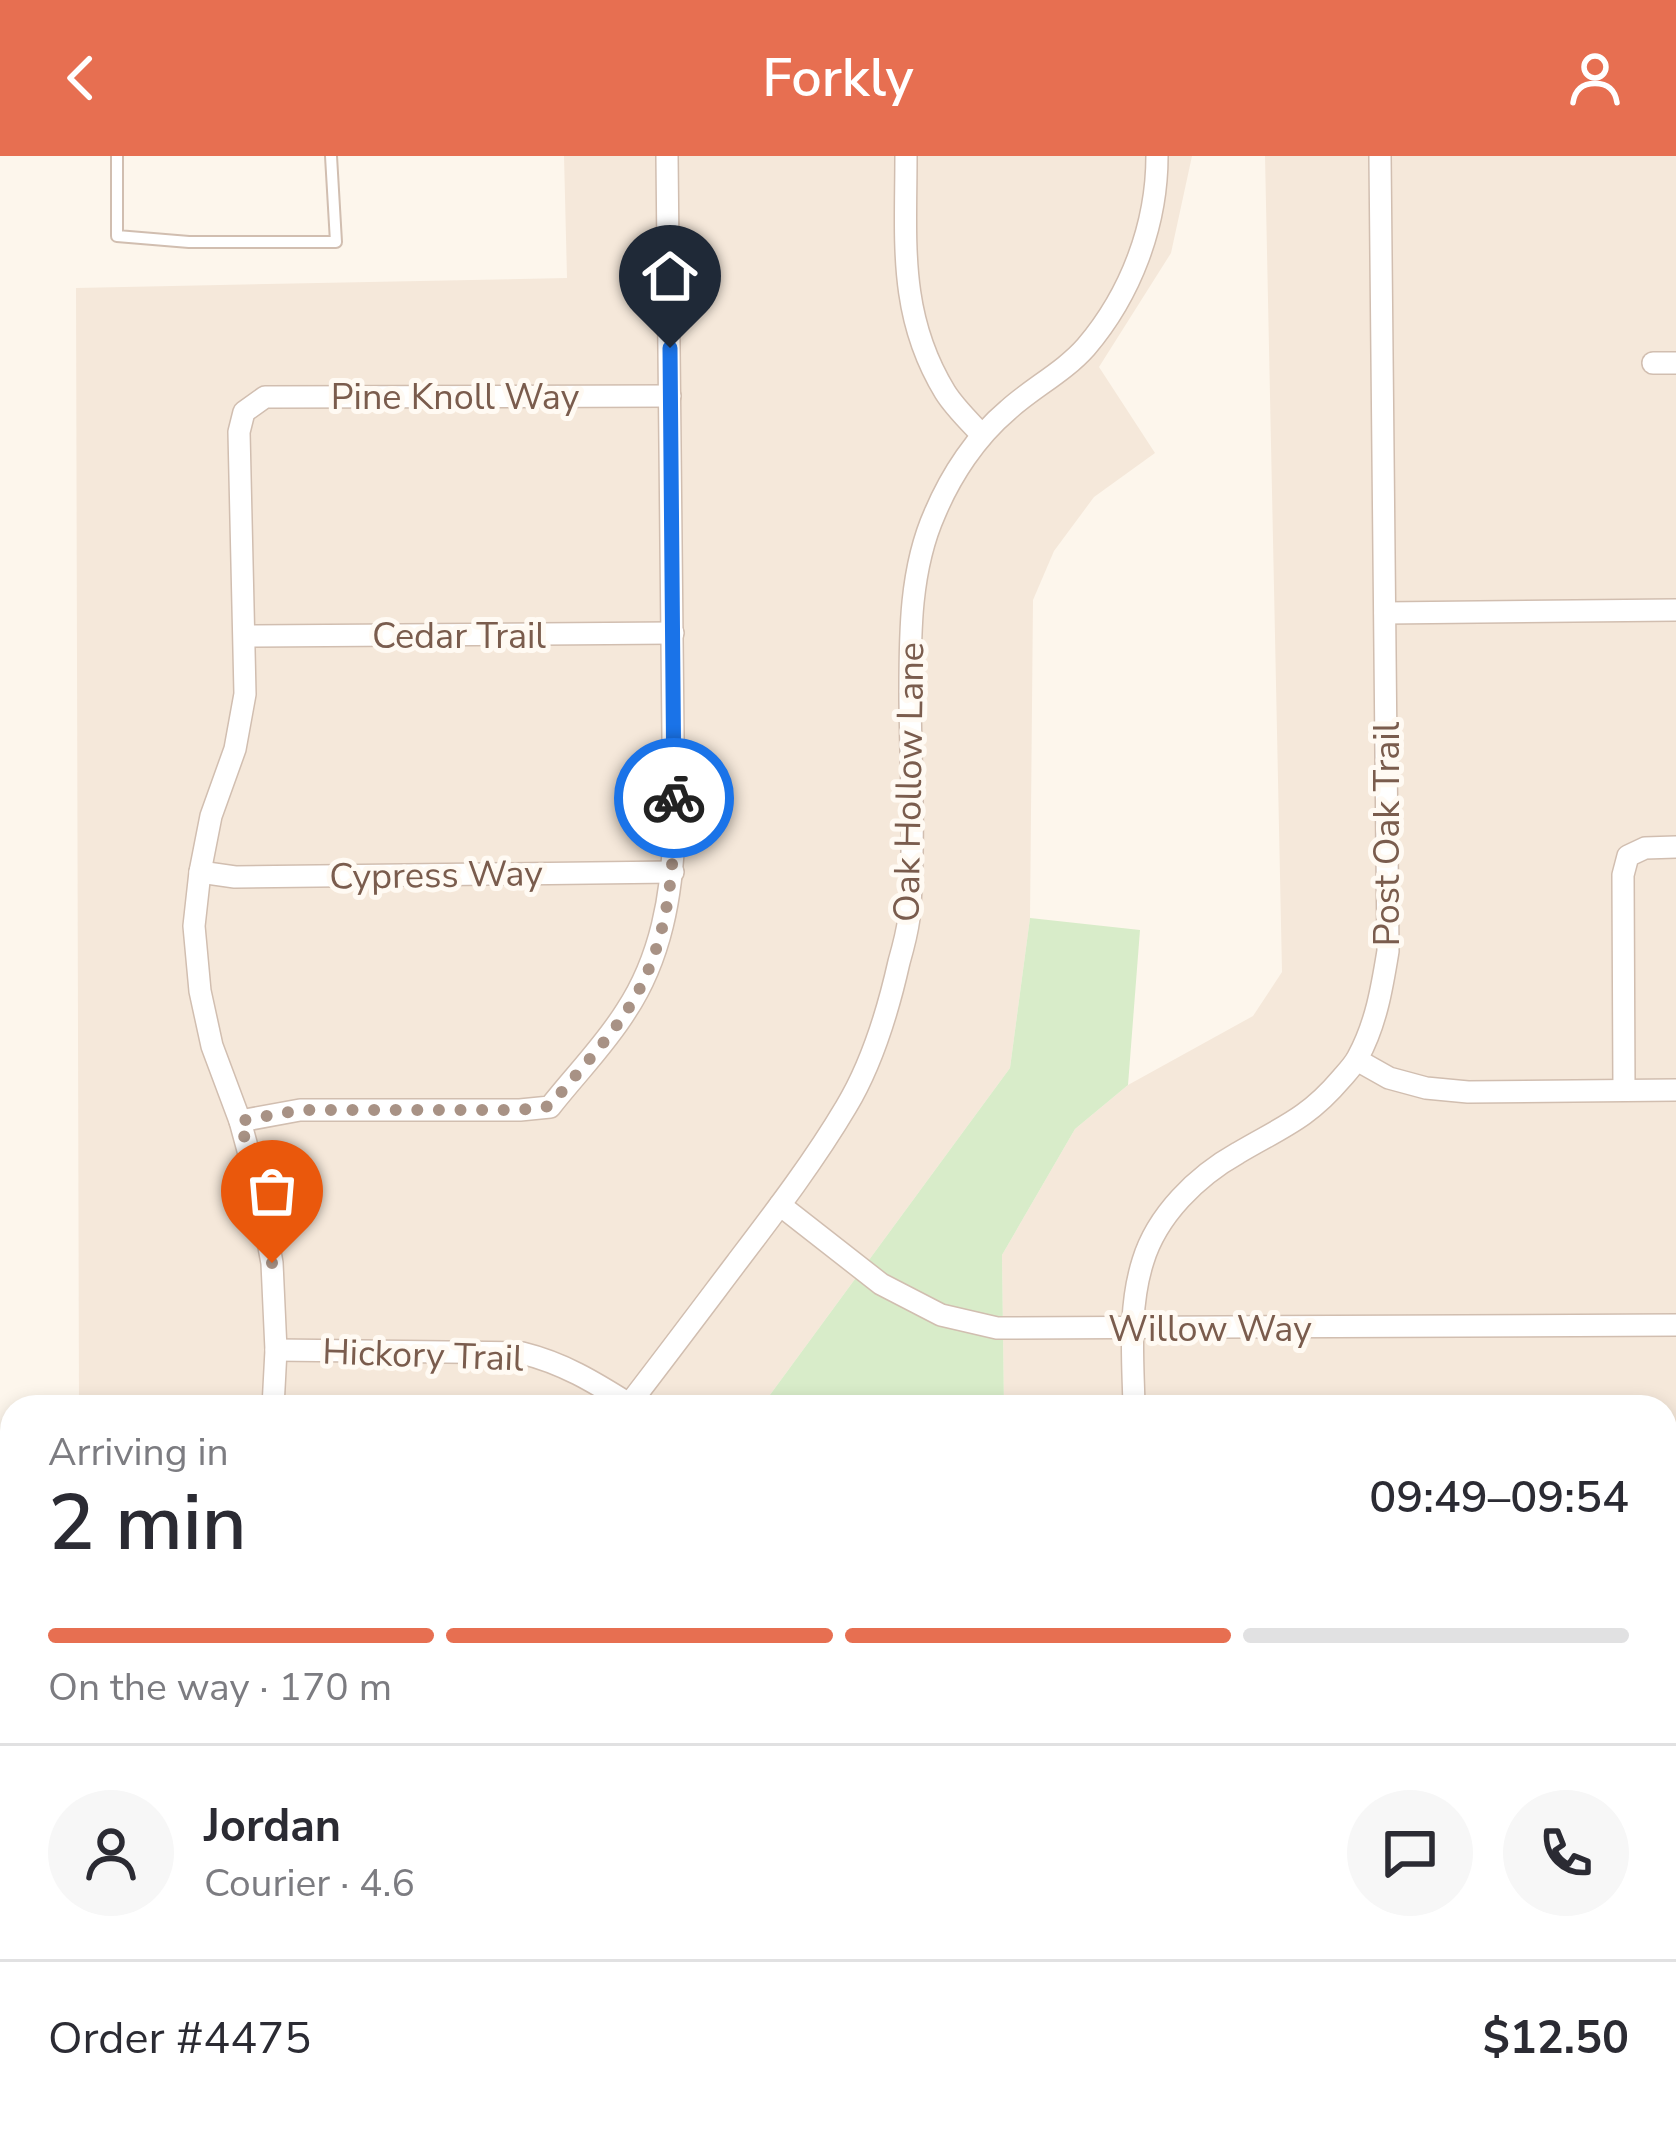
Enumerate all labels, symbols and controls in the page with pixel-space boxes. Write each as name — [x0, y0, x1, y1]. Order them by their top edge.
text: Forkly — [762, 41, 914, 115]
icon: back — [48, 45, 114, 111]
icon: person — [1562, 45, 1628, 111]
pin — [619, 225, 721, 348]
icon: home — [637, 243, 703, 309]
street label: Pine Knoll Way — [331, 373, 580, 422]
street label: Cedar Trail — [372, 612, 546, 661]
street label: Oak Hollow Lane — [883, 642, 936, 922]
street label: Post Oak Trail — [1363, 721, 1412, 946]
courier — [614, 738, 734, 858]
icon: bike — [641, 765, 707, 831]
street label: Cypress Way — [329, 849, 544, 902]
pin — [221, 1140, 323, 1263]
icon: bag — [239, 1158, 305, 1224]
street label: Willow Way — [1108, 1305, 1312, 1354]
street label: Hickory Trail — [321, 1327, 525, 1384]
text: Arriving in — [48, 1426, 229, 1479]
text: 09:49–09:54 — [1369, 1467, 1629, 1528]
text: 2 min — [48, 1470, 247, 1577]
text: On the way · 170 m — [48, 1661, 392, 1714]
button: person — [48, 1790, 174, 1916]
button: chat — [1347, 1790, 1473, 1916]
button: phone — [1503, 1790, 1629, 1916]
text: Jordan — [204, 1796, 341, 1857]
text: Courier · 4.6 — [204, 1857, 415, 1910]
text: Order #4475 — [48, 2008, 311, 2069]
text: $12.50 — [1483, 2008, 1629, 2069]

